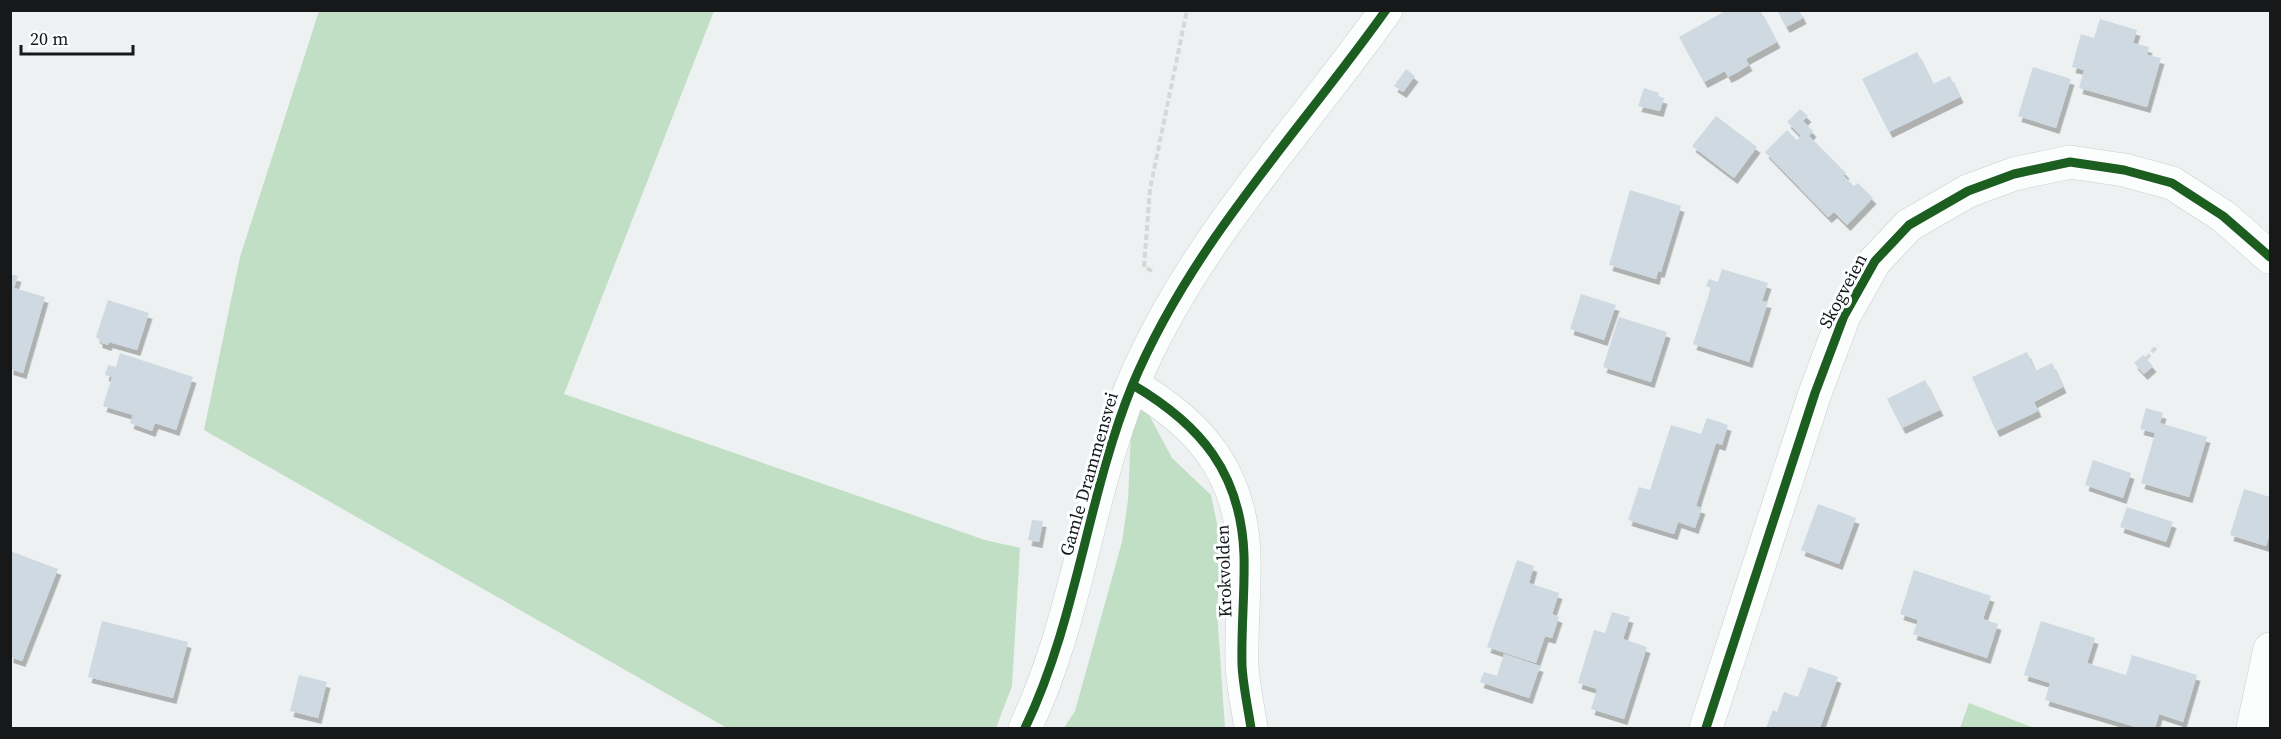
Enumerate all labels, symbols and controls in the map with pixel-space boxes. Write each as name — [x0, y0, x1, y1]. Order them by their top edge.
scale bar — [21, 18, 134, 56]
text: 20 m — [30, 26, 68, 51]
street label: Skogveien — [1812, 249, 1873, 332]
street label: Gamle Drammensvei — [1053, 389, 1124, 559]
street label: Krokvolden — [1209, 524, 1238, 618]

